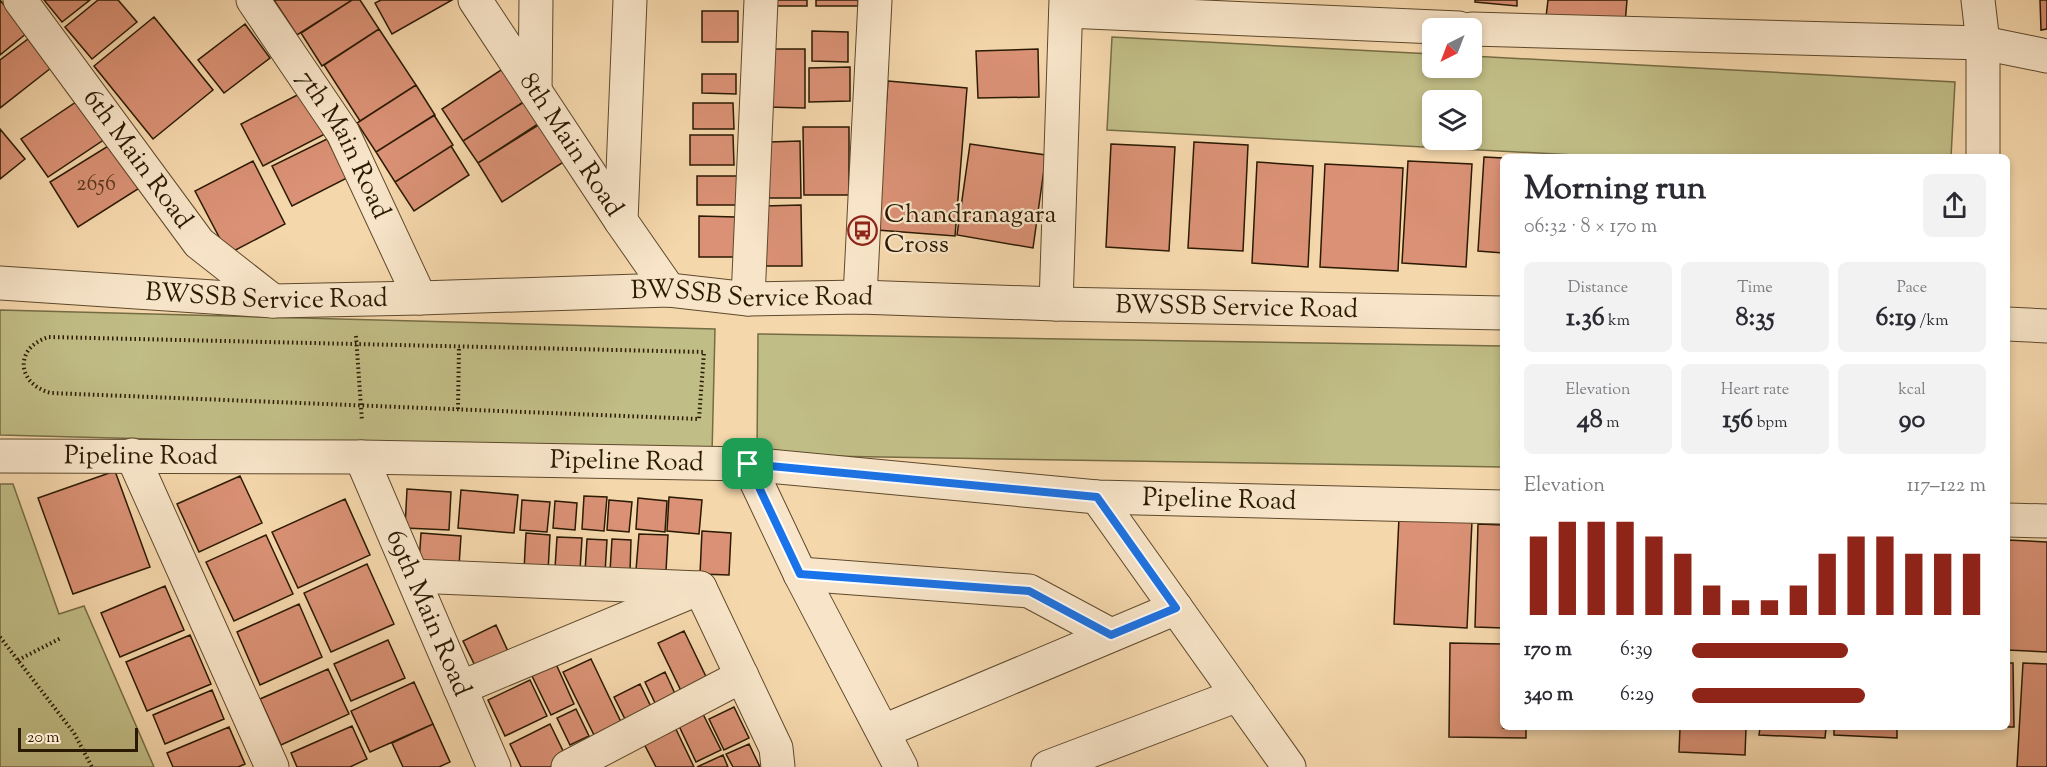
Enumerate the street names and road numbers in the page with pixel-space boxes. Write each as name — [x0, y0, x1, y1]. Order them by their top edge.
street label: 7th Main Road — [287, 63, 399, 225]
street label: 8th Main Road — [510, 66, 632, 225]
street label: 6th Main Road — [74, 82, 201, 237]
street label: BWSSB Service Road — [630, 271, 874, 318]
street label: BWSSB Service Road — [144, 274, 389, 320]
street label: BWSSB Service Road — [1115, 287, 1359, 329]
street label: Pipeline Road — [64, 438, 218, 475]
street label: Pipeline Road — [550, 442, 705, 482]
street label: Pipeline Road — [1142, 480, 1297, 520]
street label: 69th Main Road — [376, 524, 480, 703]

